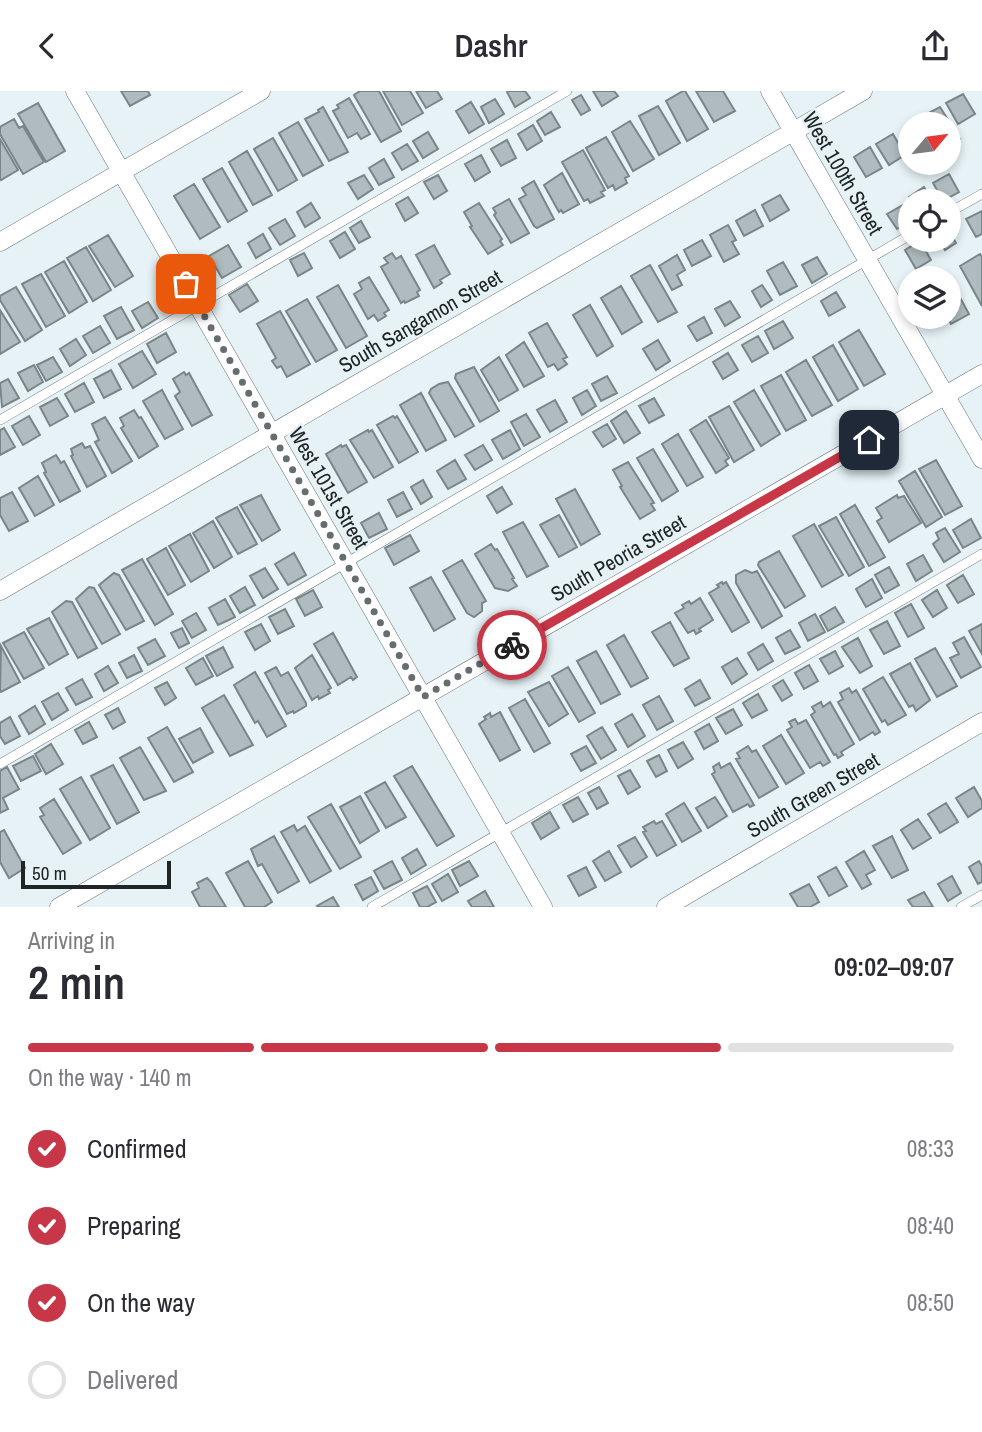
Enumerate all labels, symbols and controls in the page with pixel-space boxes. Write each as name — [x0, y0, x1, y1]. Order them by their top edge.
text: Dashr — [455, 24, 527, 67]
icon: back — [28, 27, 66, 65]
icon: share — [916, 27, 954, 65]
street label: West 100th Street — [796, 106, 890, 240]
north arrow — [898, 112, 961, 175]
map controls — [898, 112, 961, 329]
button: locate — [898, 189, 961, 252]
pin — [156, 254, 216, 314]
street label: South Sangamon Street — [333, 262, 507, 380]
icon: bag — [167, 265, 205, 303]
button: layers — [898, 266, 961, 329]
pin — [839, 410, 899, 470]
icon: home — [850, 421, 888, 459]
street label: West 101st Street — [282, 422, 376, 555]
street label: South Peoria Street — [545, 508, 691, 608]
courier — [477, 610, 547, 680]
icon: bike — [493, 626, 531, 664]
street label: South Green Street — [741, 745, 885, 845]
scale bar — [21, 858, 172, 890]
text: 50 m — [32, 860, 67, 886]
text: Arriving in — [28, 925, 115, 956]
text: 09:02–09:07 — [834, 949, 954, 984]
text: 2 min — [28, 951, 125, 1013]
text: On the way · 140 m — [28, 1062, 192, 1093]
icon: check — [28, 1130, 66, 1168]
text: Confirmed — [87, 1131, 187, 1166]
text: 08:33 — [907, 1133, 954, 1164]
icon: check — [28, 1207, 66, 1245]
text: Preparing — [87, 1208, 181, 1243]
text: 08:40 — [907, 1210, 954, 1241]
icon: check — [28, 1284, 66, 1322]
text: On the way — [87, 1285, 195, 1320]
text: 08:50 — [907, 1287, 954, 1318]
text: Delivered — [87, 1362, 178, 1397]

